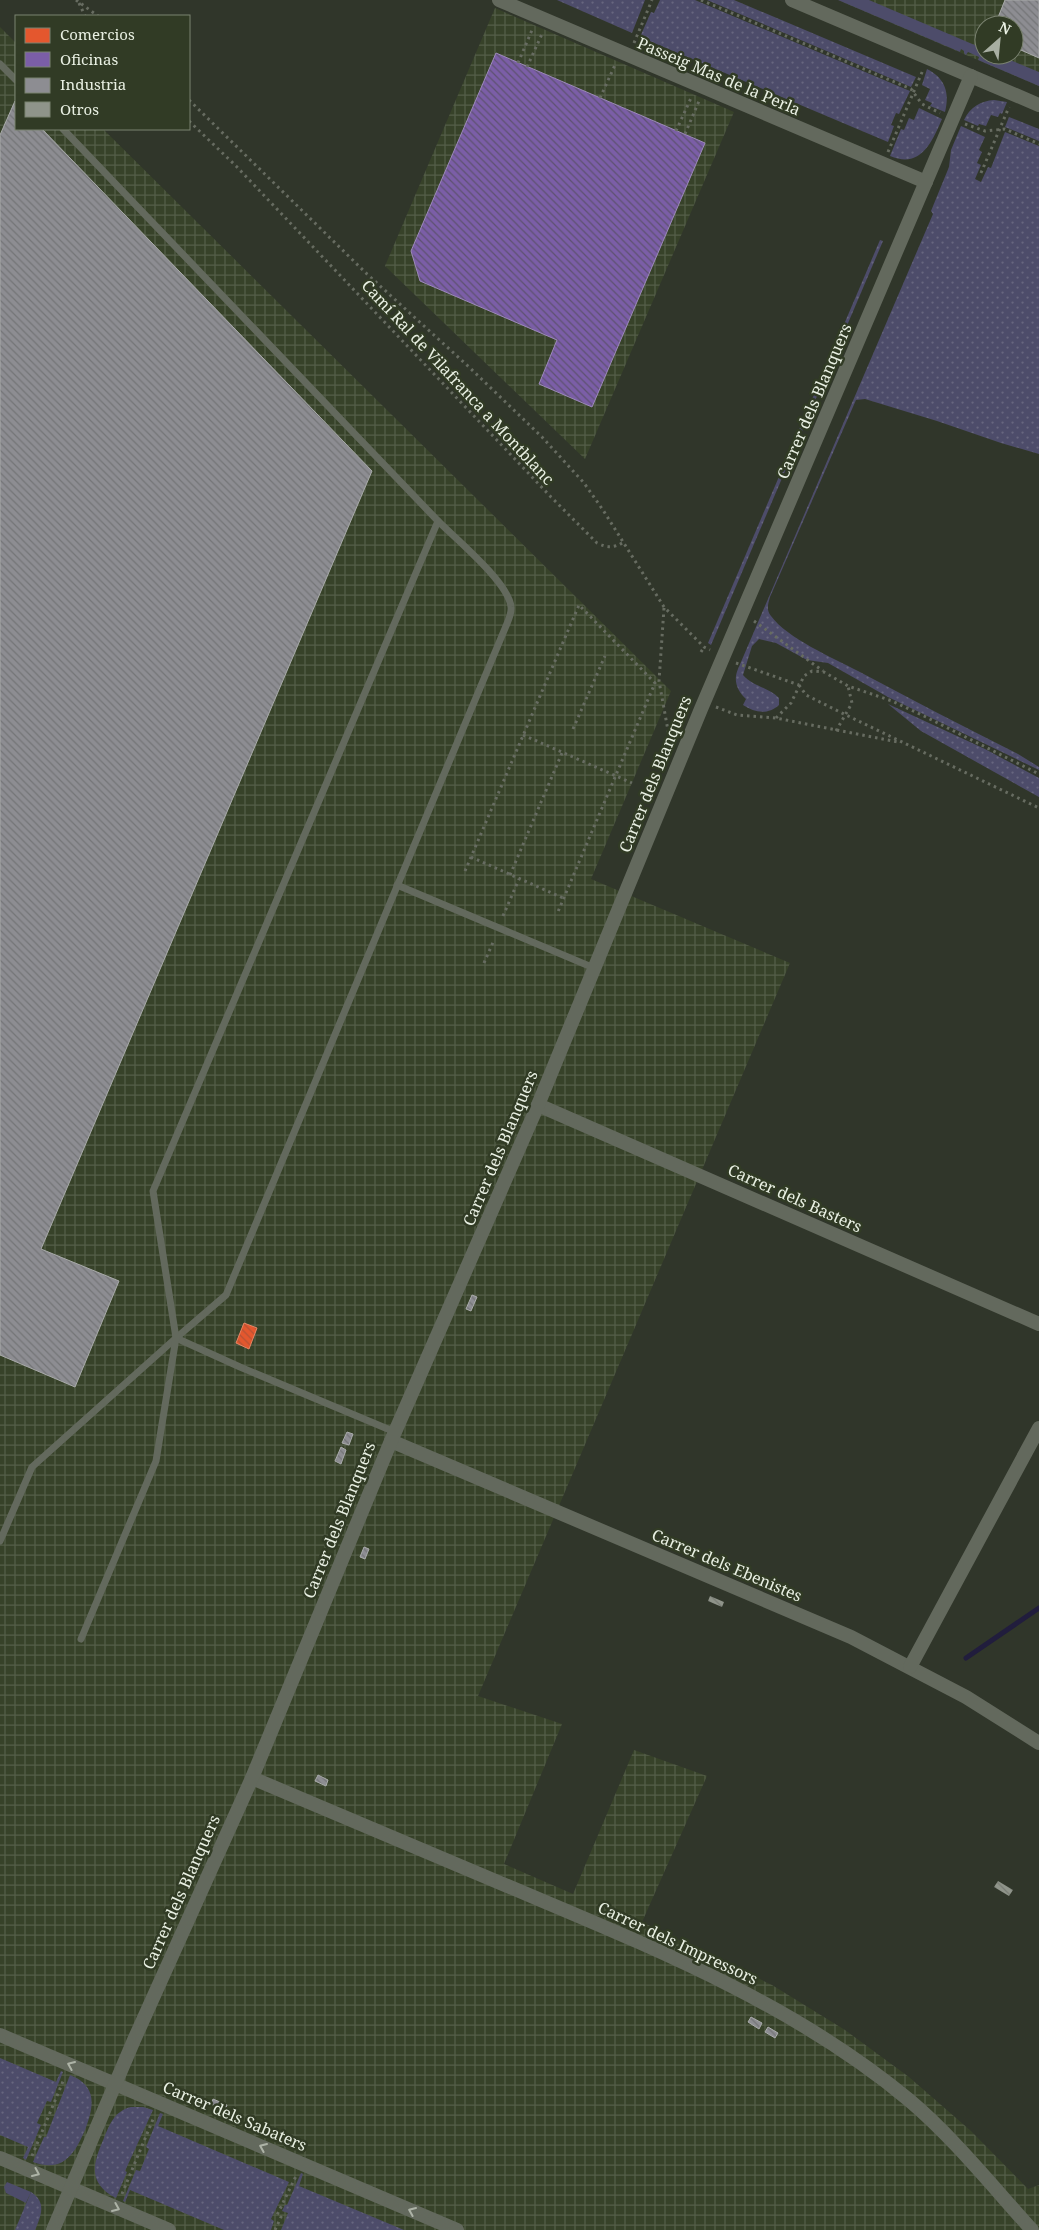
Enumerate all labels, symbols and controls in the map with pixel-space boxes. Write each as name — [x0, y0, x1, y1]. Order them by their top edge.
legend — [15, 15, 190, 130]
north arrow — [974, 15, 1024, 65]
text: N — [996, 17, 1014, 39]
text: Comercios — [60, 24, 135, 44]
street label: Passeig Mas de la Perla — [634, 32, 804, 120]
text: Oficinas — [60, 49, 118, 69]
text: Industria — [60, 74, 126, 94]
text: Otros — [60, 99, 99, 119]
street label: Camí Ral de Vilafranca a Montblanc — [357, 275, 559, 489]
street label: Carrer dels Blanquers — [771, 320, 857, 482]
street label: Carrer dels Blanquers — [614, 692, 696, 856]
street label: Carrer dels Blanquers — [457, 1067, 543, 1229]
street label: Carrer dels Basters — [725, 1159, 865, 1237]
street label: Carrer dels Blanquers — [298, 1438, 380, 1602]
street label: Carrer dels Ebenistes — [648, 1523, 806, 1607]
street label: Carrer dels Blanquers — [137, 1811, 225, 1973]
street label: Carrer dels Impressors — [594, 1896, 762, 1990]
one-way arrow — [67, 2061, 76, 2072]
street label: Carrer dels Sabaters — [160, 2076, 310, 2156]
one-way arrow — [259, 2143, 268, 2153]
one-way arrow — [30, 2167, 39, 2177]
one-way arrow — [111, 2201, 120, 2212]
one-way arrow — [408, 2206, 417, 2217]

